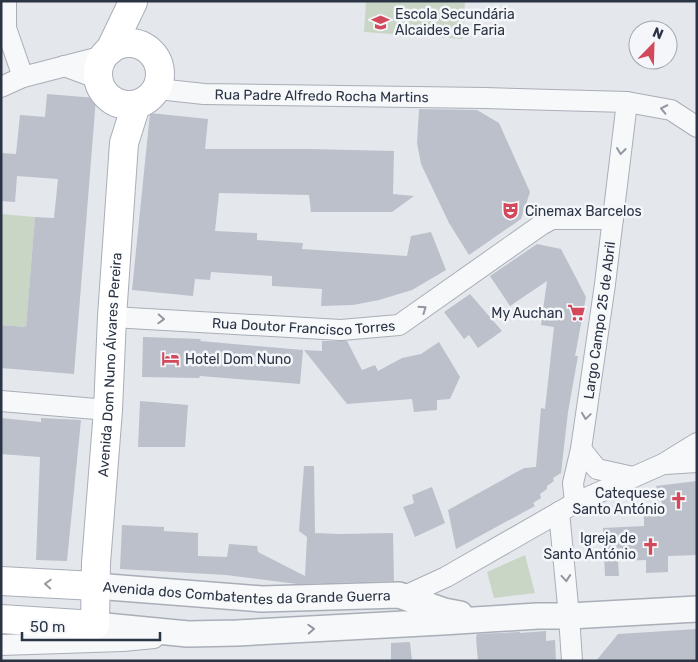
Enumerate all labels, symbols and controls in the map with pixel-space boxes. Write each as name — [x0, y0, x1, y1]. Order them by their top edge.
place label: Escola Secundária Alcaides de Faria — [395, 6, 515, 39]
school or university icon: Escola Secundária Alcaides de Faria — [371, 12, 391, 32]
north arrow — [628, 20, 678, 70]
text: N — [650, 24, 666, 43]
street label: Rua Padre Alfredo Rocha Martins — [215, 86, 429, 106]
one-way arrow — [660, 104, 669, 115]
one-way arrow — [616, 147, 627, 155]
theatre icon: Cinemax Barcelos — [501, 201, 521, 221]
place label: Cinemax Barcelos — [525, 203, 642, 220]
street label: Largo Campo 25 de Abril — [580, 240, 619, 400]
street label: Avenida Dom Nuno Álvares Pereira — [94, 252, 125, 478]
supermarket icon: My Auchan — [567, 303, 587, 323]
place label: My Auchan — [491, 305, 563, 322]
one-way arrow — [417, 306, 426, 315]
one-way arrow — [157, 314, 165, 325]
street label: Rua Doutor Francisco Torres — [211, 314, 396, 339]
hotel icon: Hotel Dom Nuno — [161, 349, 181, 369]
place label: Hotel Dom Nuno — [185, 351, 291, 368]
one-way arrow — [581, 411, 591, 420]
place label: Catequese Santo António — [572, 485, 665, 518]
church icon: Catequese Santo António — [669, 491, 689, 511]
place label: Igreja de Santo António — [543, 530, 636, 563]
church icon: Igreja de Santo António — [640, 536, 660, 556]
one-way arrow — [560, 575, 571, 583]
street label: Avenida dos Combatentes da Grande Guerra — [102, 578, 391, 608]
one-way arrow — [44, 579, 52, 590]
scale bar — [22, 610, 160, 642]
text: 50 m — [30, 618, 65, 636]
one-way arrow — [308, 623, 316, 634]

